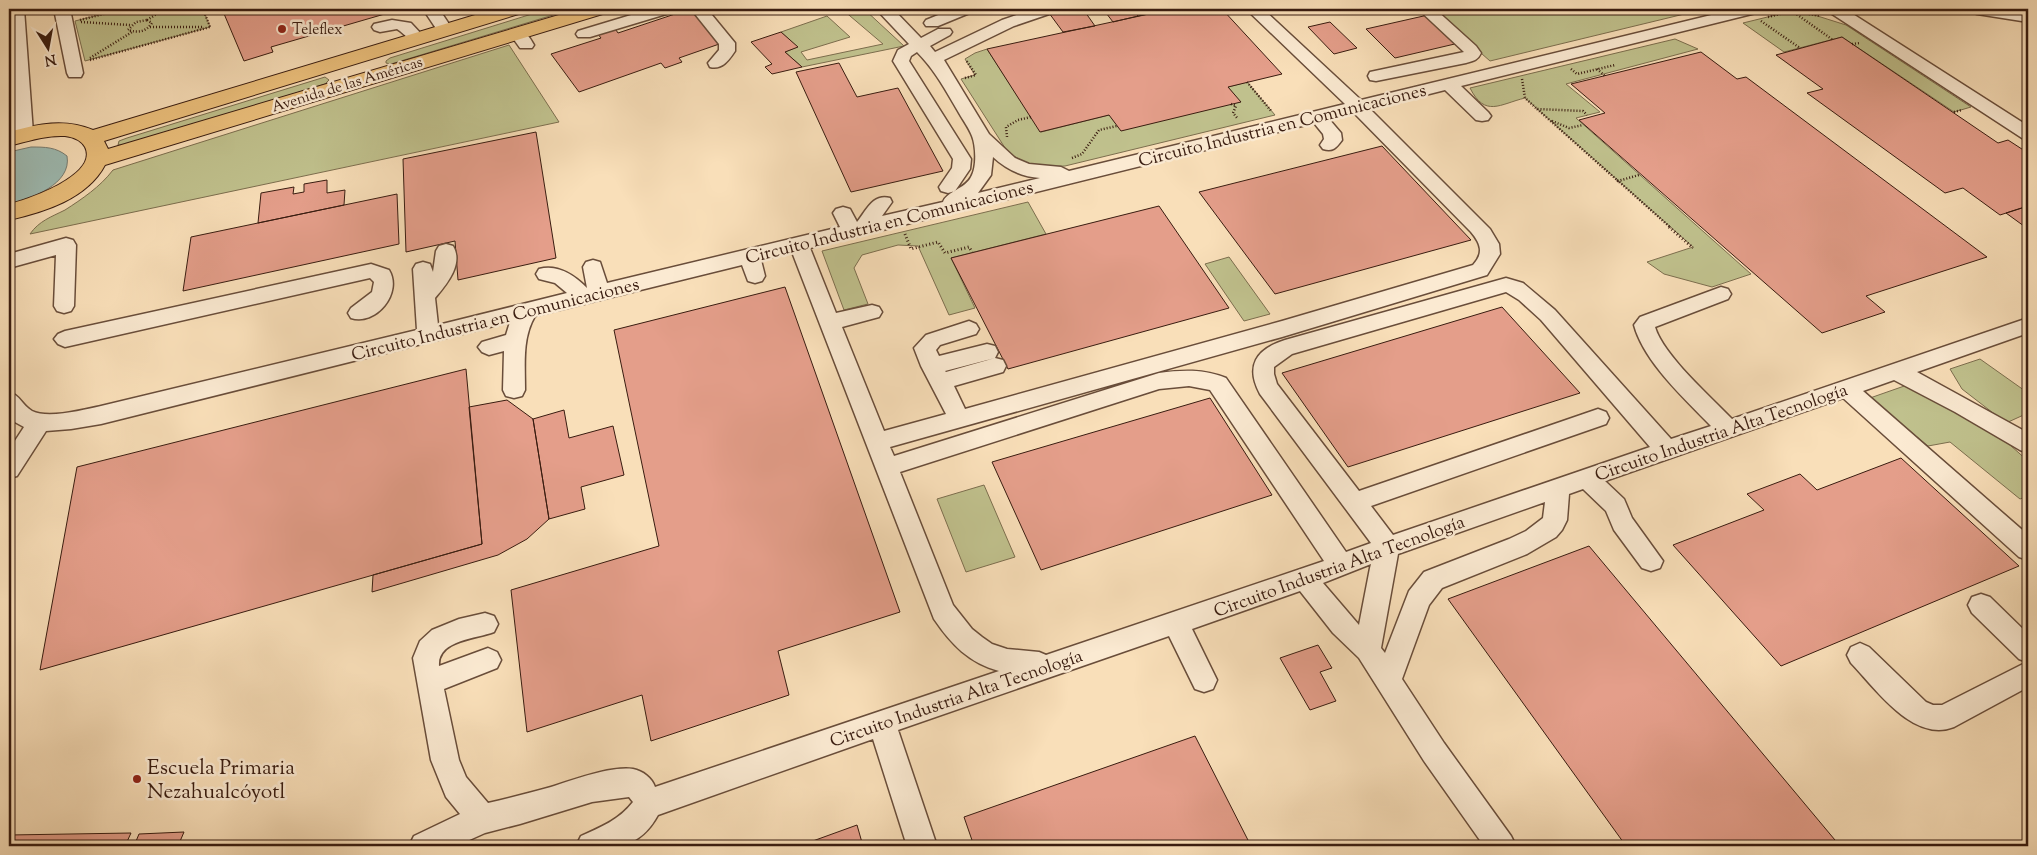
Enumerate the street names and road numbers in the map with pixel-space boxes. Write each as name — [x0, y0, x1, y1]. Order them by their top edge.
street label: Avenida de las Américas — [269, 52, 426, 118]
street label: Circuito Industria en Comunicaciones — [1136, 79, 1429, 175]
street label: Circuito Industria en Comunicaciones — [743, 176, 1036, 272]
street label: Circuito Industria en Comunicaciones — [349, 273, 642, 369]
street label: Circuito Industria Alta Tecnología — [1592, 378, 1852, 489]
street label: Circuito Industria Alta Tecnología — [1210, 510, 1469, 626]
street label: Circuito Industria Alta Tecnología — [827, 644, 1087, 755]

